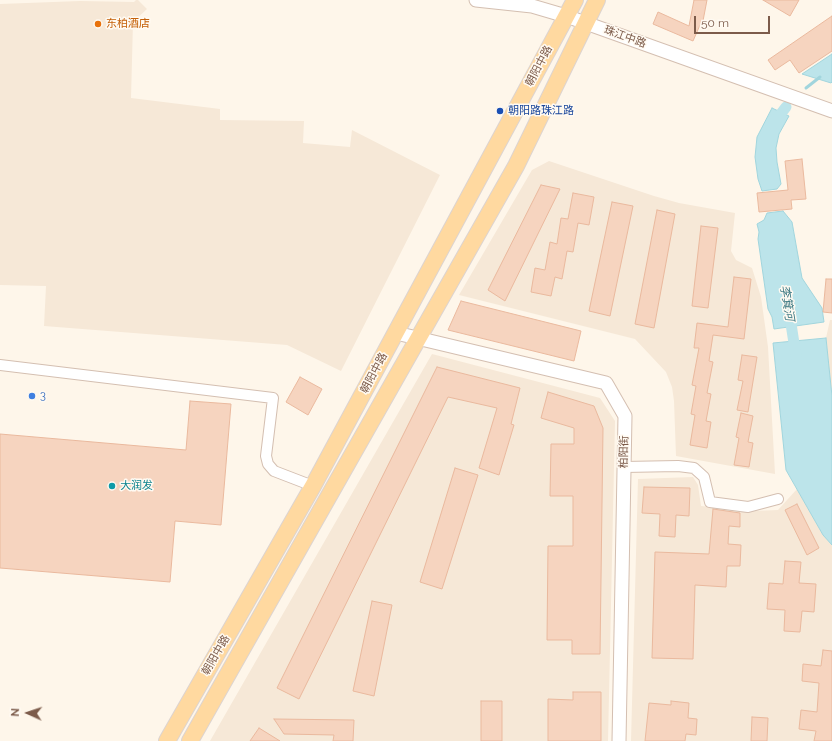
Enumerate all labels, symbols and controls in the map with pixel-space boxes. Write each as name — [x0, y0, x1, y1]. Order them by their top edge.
scale bar — [696, 8, 772, 34]
text: 50 m — [701, 16, 729, 30]
place label: 东柏酒店 — [106, 17, 150, 31]
marker: 东柏酒店 — [93, 19, 103, 29]
street label: 珠江中路 — [602, 23, 648, 51]
street label: 朝阳中路 — [523, 43, 555, 89]
place label: 朝阳路珠江路 — [508, 104, 574, 118]
marker: 朝阳路珠江路 — [495, 106, 505, 116]
water label: 李箕河 — [777, 284, 797, 322]
street label: 朝阳中路 — [358, 350, 390, 396]
place label: 3 — [40, 389, 46, 403]
marker: 3 — [27, 391, 37, 401]
street label: 柏阳街 — [617, 435, 631, 469]
place label: 大润发 — [120, 479, 153, 493]
marker: 大润发 — [107, 481, 117, 491]
street label: 朝阳中路 — [199, 633, 233, 677]
north arrow — [8, 693, 48, 733]
text: N — [9, 708, 22, 717]

